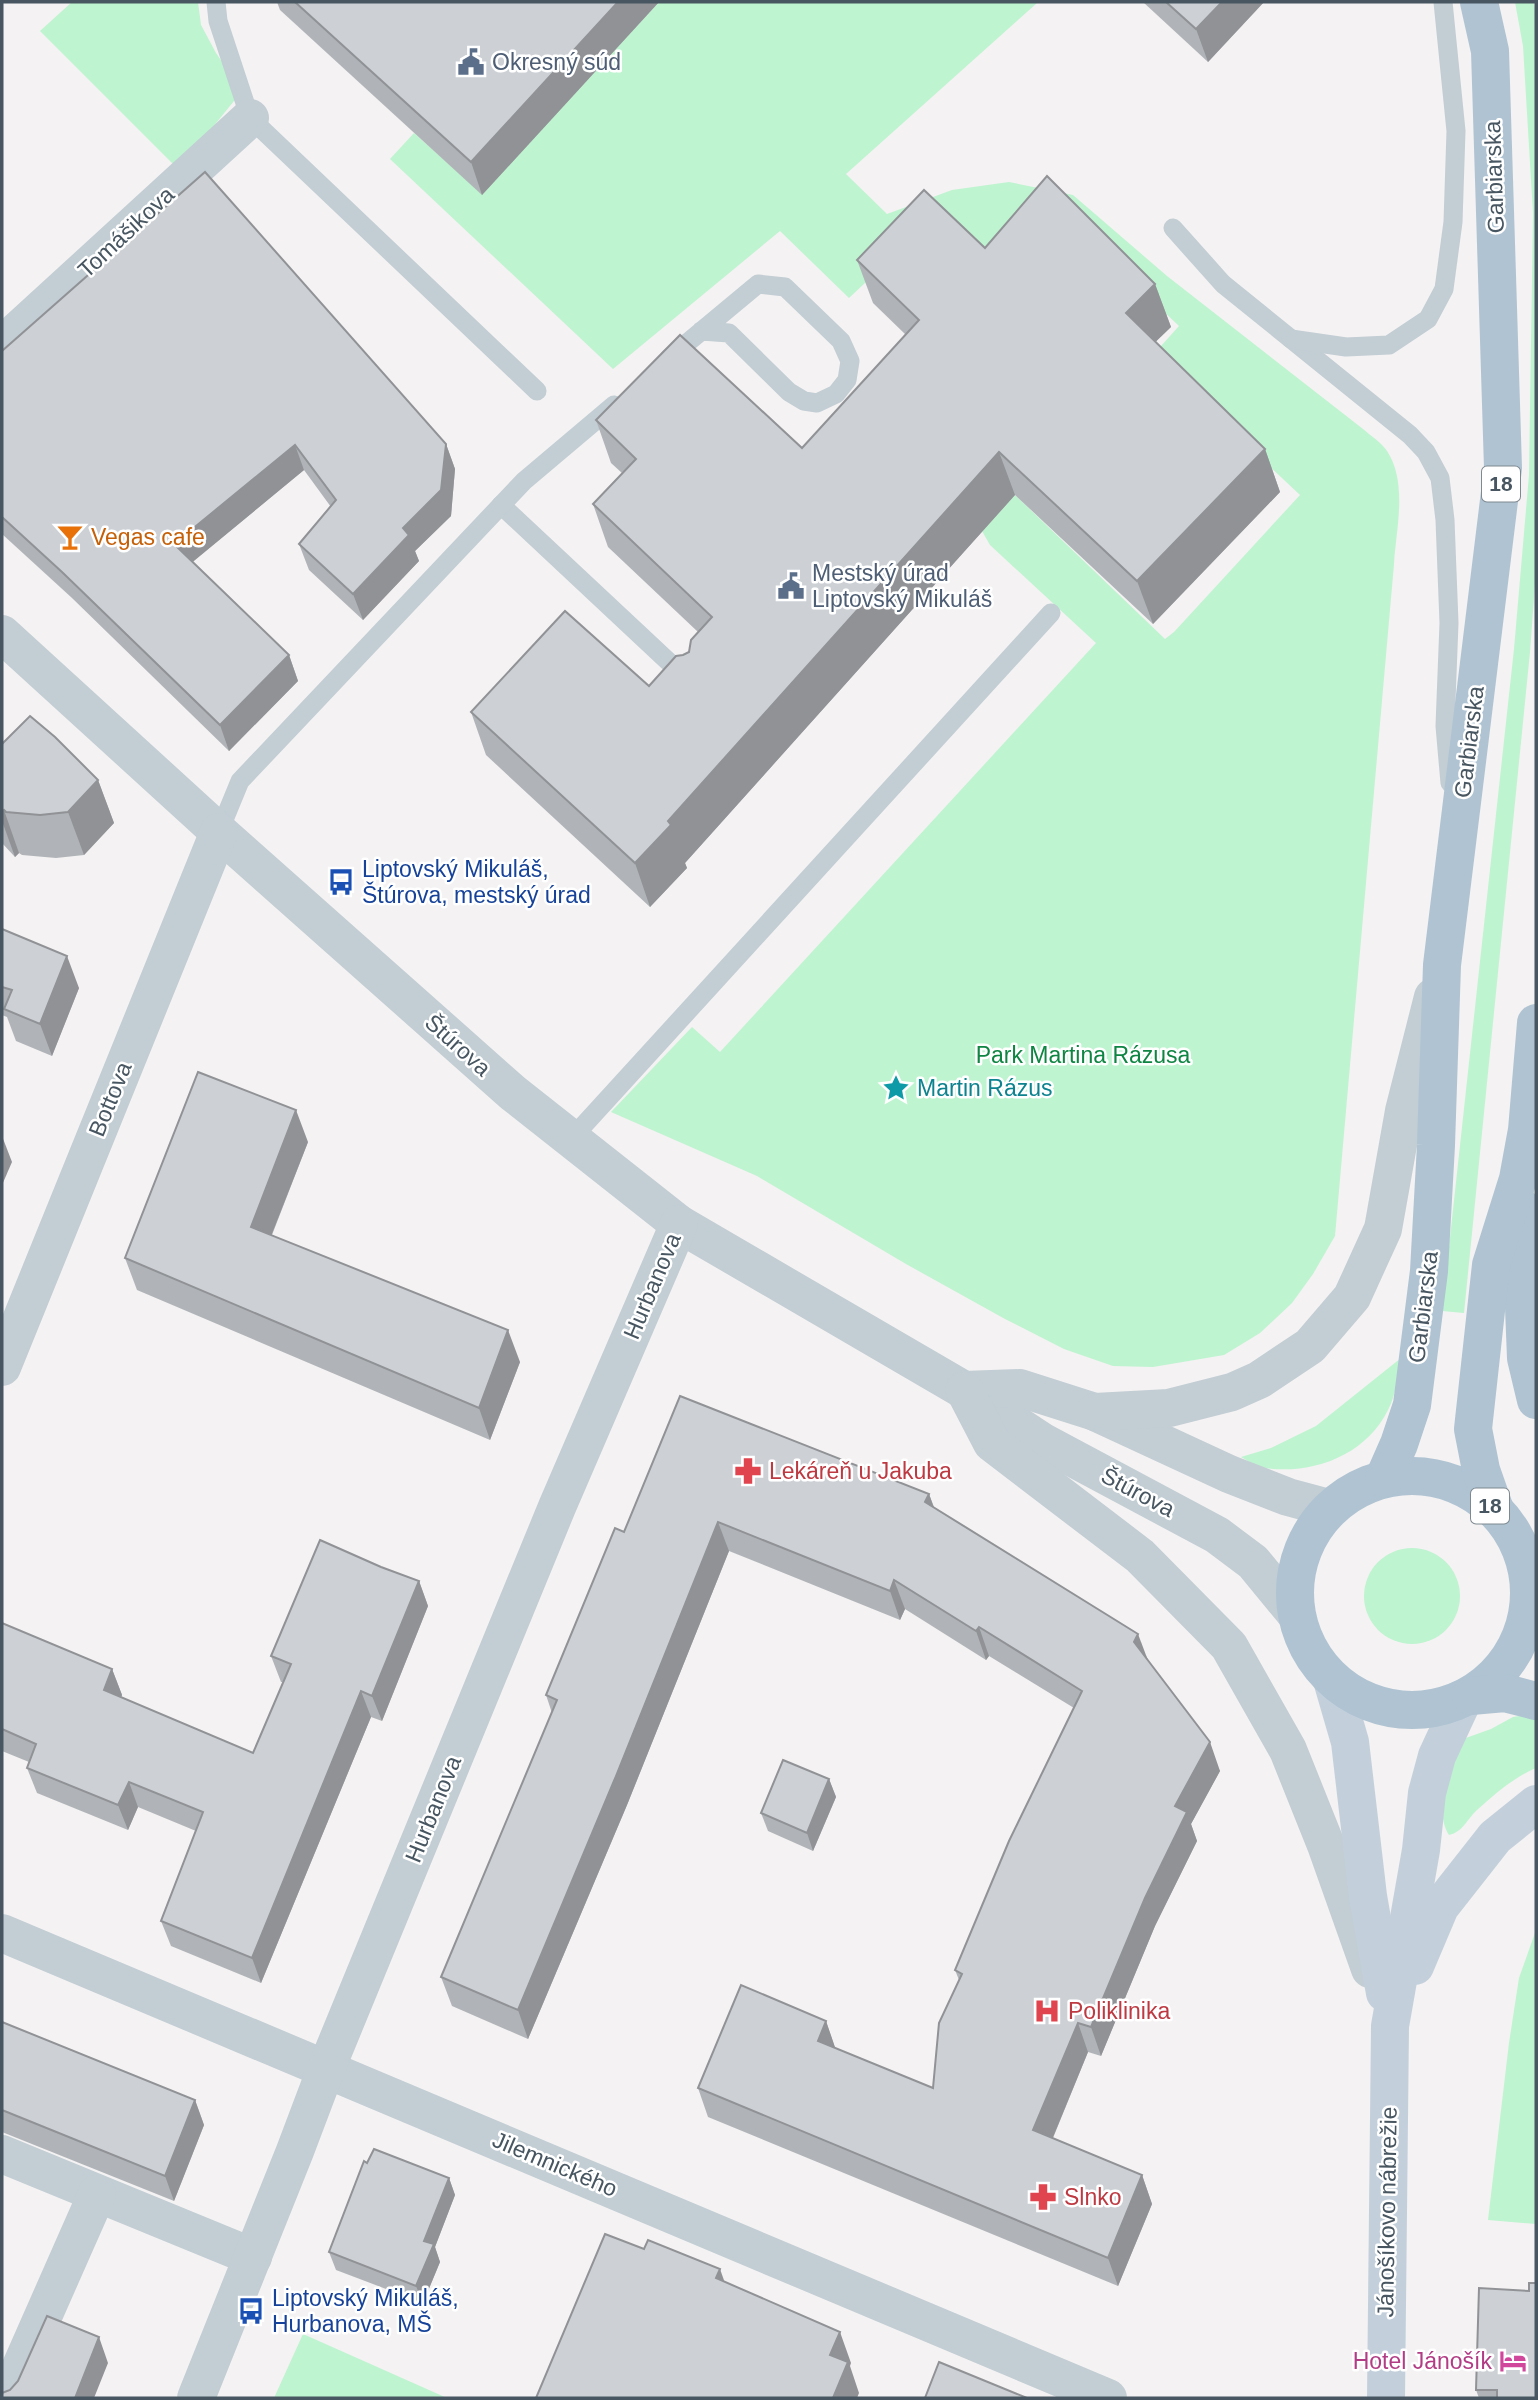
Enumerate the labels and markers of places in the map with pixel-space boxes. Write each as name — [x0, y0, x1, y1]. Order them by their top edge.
public building icon: Okresný súd — [456, 47, 486, 77]
place label: Okresný súd — [492, 49, 621, 75]
bar icon: Vegas cafe — [55, 522, 85, 552]
place label: Vegas cafe — [91, 524, 205, 550]
place label: Mestský úrad Liptovský Mikuláš — [812, 560, 992, 612]
public building icon: Mestský úrad Liptovský Mikuláš — [776, 571, 806, 601]
place label: Liptovský Mikuláš, Štúrova, mestský úrad — [362, 856, 591, 908]
bus stop icon: Liptovský Mikuláš, Štúrova, mestský úrad — [326, 867, 356, 897]
place icon: Martin Rázus — [881, 1073, 911, 1103]
place label: Martin Rázus — [917, 1075, 1052, 1101]
pharmacy icon: Lekáreň u Jakuba — [733, 1456, 763, 1486]
place label: Lekáreň u Jakuba — [769, 1458, 952, 1484]
hospital icon: Poliklinika — [1032, 1996, 1062, 2026]
place label: Poliklinika — [1068, 1998, 1170, 2024]
pharmacy icon: Slnko — [1028, 2182, 1058, 2212]
place label: Slnko — [1064, 2184, 1122, 2210]
place label: Liptovský Mikuláš, Hurbanova, MŠ — [272, 2285, 459, 2337]
bus stop icon: Liptovský Mikuláš, Hurbanova, MŠ — [236, 2296, 266, 2326]
hotel icon: Hotel Jánošík — [1498, 2346, 1528, 2376]
place label: Hotel Jánošík — [1353, 2348, 1492, 2374]

